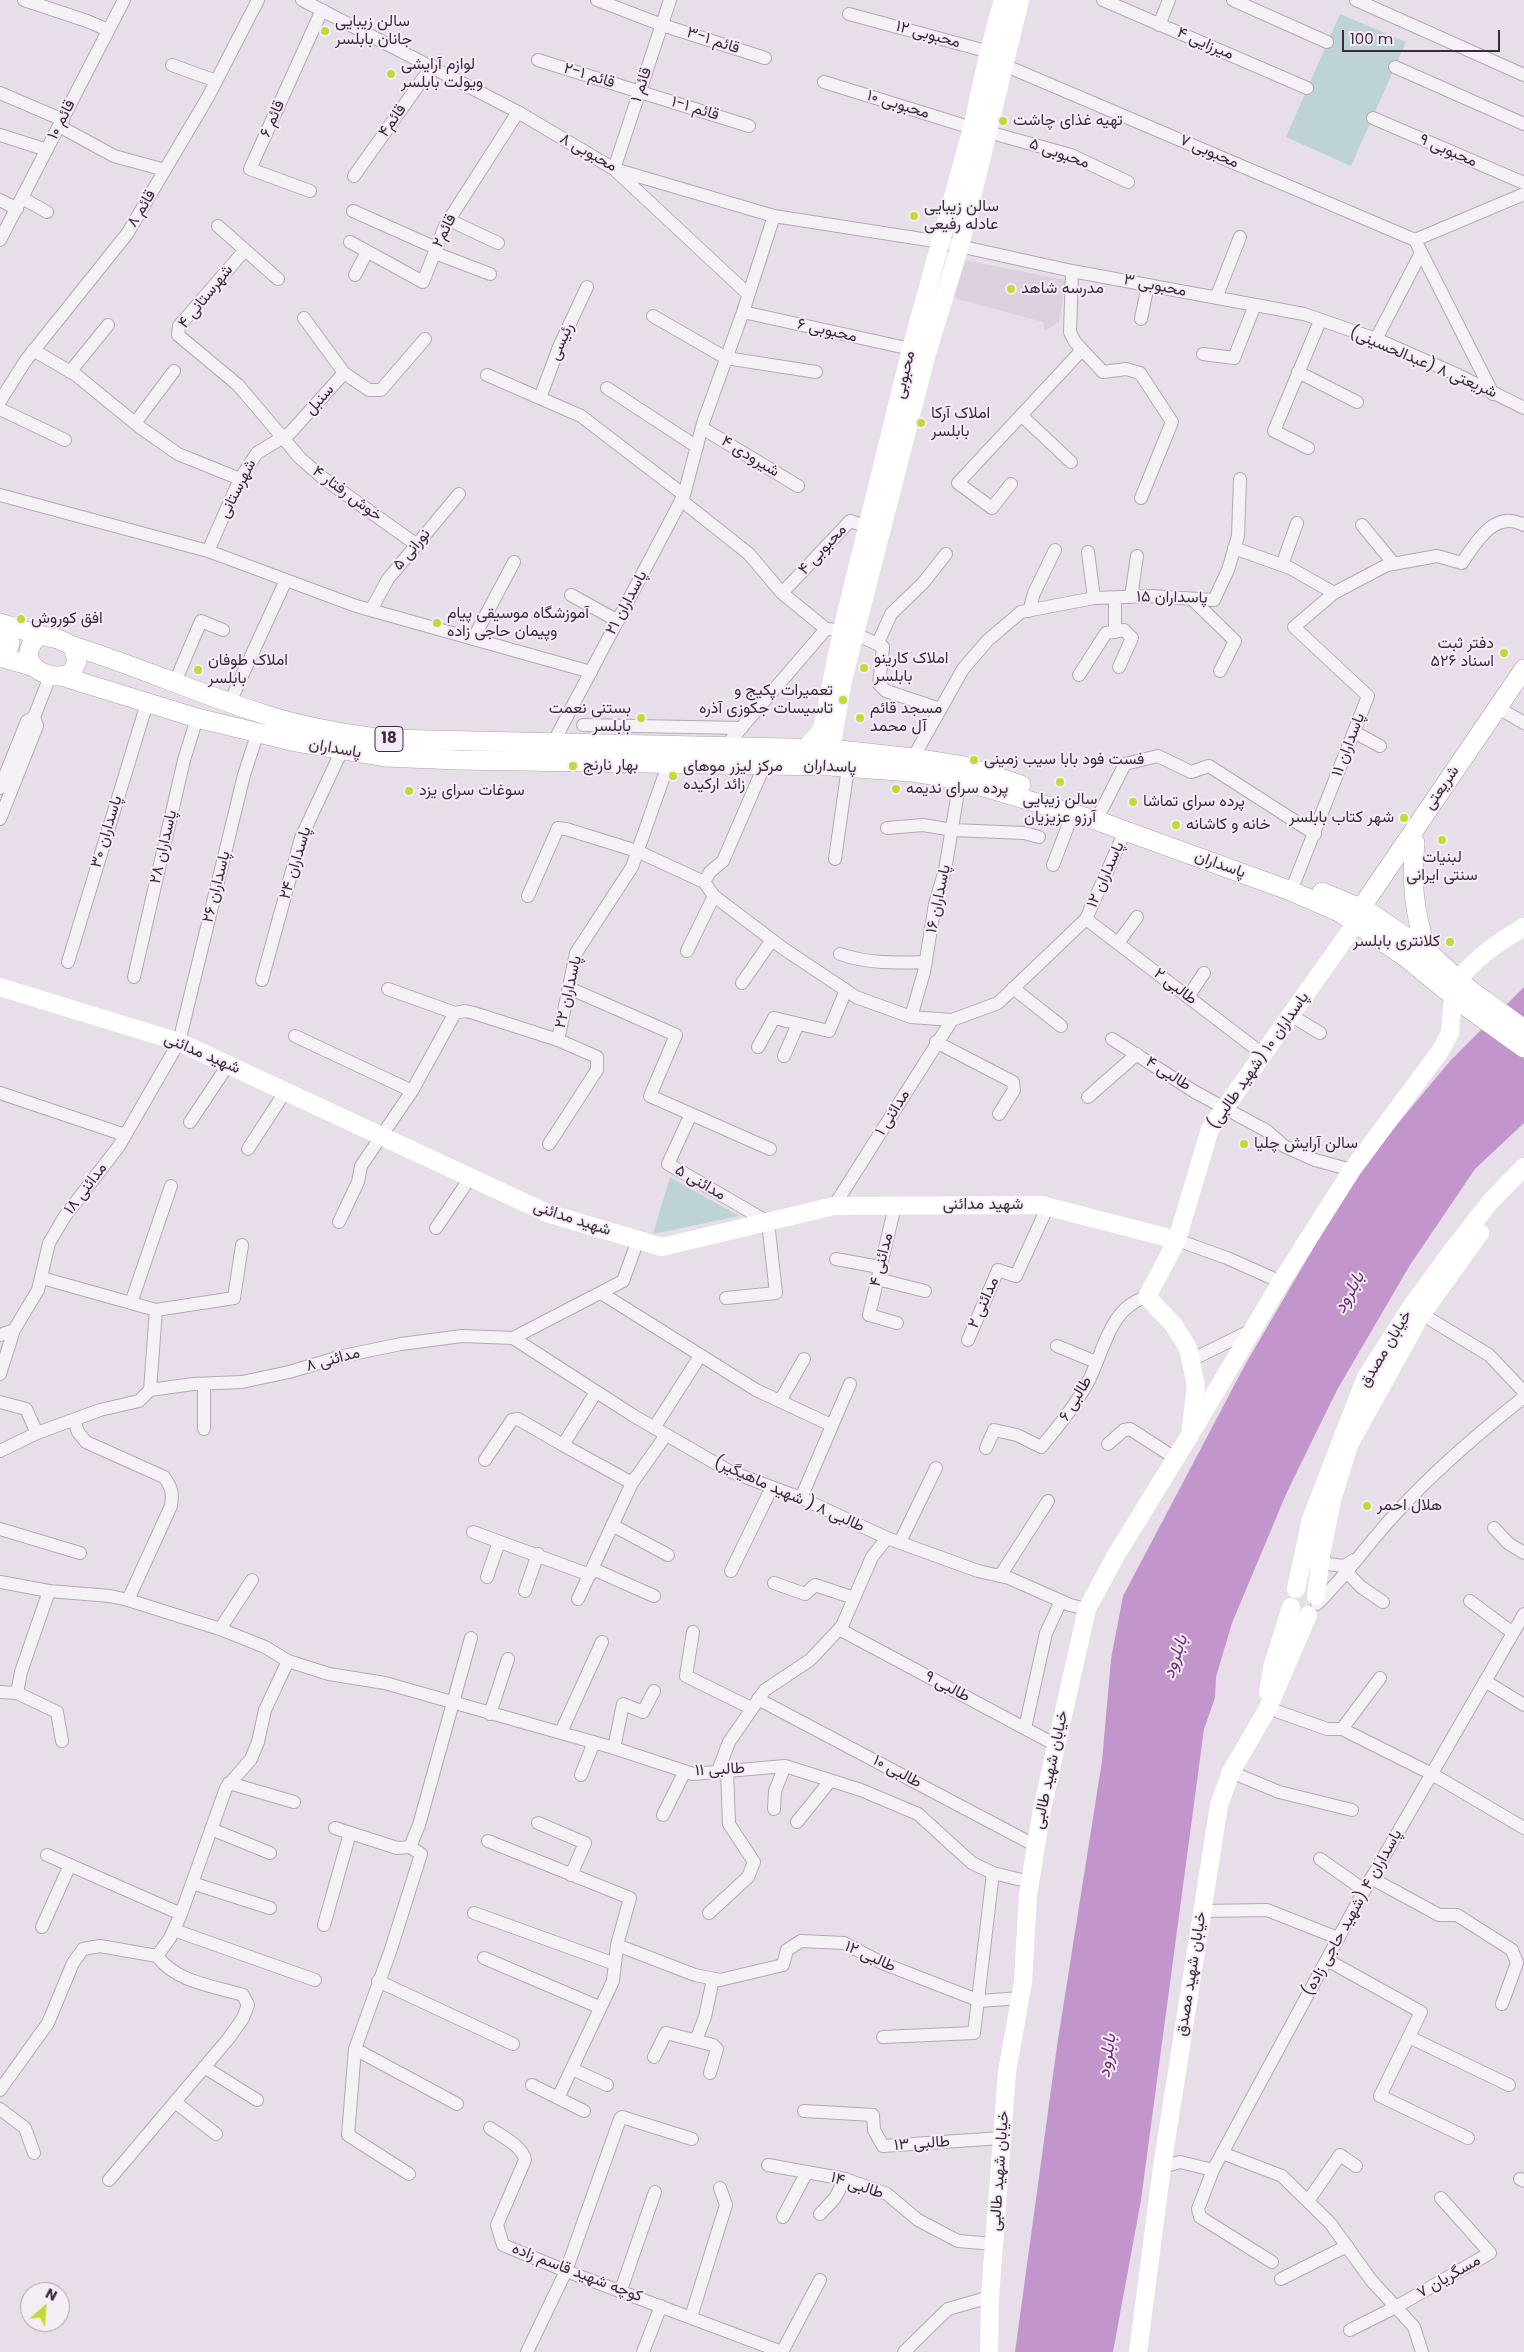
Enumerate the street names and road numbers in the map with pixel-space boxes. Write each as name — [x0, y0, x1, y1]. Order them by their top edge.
street label: محبوبی ۱۲ — [894, 17, 962, 53]
street label: قائم ۱-۳ — [684, 23, 742, 59]
street label: میرزایی ۴ — [1174, 23, 1236, 65]
street label: قائم ۱-۲ — [561, 59, 617, 93]
street label: قائم ۱ — [627, 65, 657, 105]
street label: محبوبی ۱۰ — [864, 86, 932, 124]
street label: قائم ۱-۱ — [669, 93, 721, 125]
street label: قائم ۱۰ — [44, 97, 80, 143]
street label: قائم ۶ — [256, 97, 290, 141]
street label: قائم۴ — [375, 101, 411, 141]
street label: محبوبی ۸ — [556, 129, 620, 177]
street label: محبوبی ۹ — [1416, 130, 1480, 172]
street label: محبوبی ۷ — [1177, 131, 1241, 173]
street label: محبوبی ۵ — [1026, 135, 1092, 173]
street label: قائم ۸ — [123, 187, 161, 231]
street label: قائم۲ — [429, 211, 461, 251]
street label: شهرستانی ۴ — [174, 261, 238, 333]
street label: محبوبی ۳ — [1122, 271, 1188, 301]
street label: محبوبی ۶ — [795, 315, 859, 347]
street label: رئیسی — [546, 320, 578, 364]
street label: شریعتی ۸ (عبدالحسینی) — [1346, 323, 1500, 403]
street label: محبوبی — [890, 349, 920, 401]
street label: سنبل — [301, 381, 339, 419]
street label: شیرودی ۴ — [717, 432, 783, 482]
street label: شهرستانی — [215, 456, 261, 522]
street label: خوش رفتار ۴ — [308, 462, 386, 526]
street label: محبوبی ۴ — [795, 521, 851, 579]
street label: نورانی ۵ — [389, 525, 435, 575]
street label: پاسداران ۲۱ — [602, 568, 652, 638]
street label: پاسداران ۱۵ — [1136, 588, 1208, 608]
street label: پاسداران ۱۱ — [1328, 711, 1370, 779]
road number: 18 — [375, 726, 403, 752]
street label: پاسداران — [307, 735, 363, 763]
street label: پاسداران — [803, 756, 857, 778]
street label: شریعتی — [1420, 762, 1464, 814]
street label: پاسداران ۳۰ — [87, 794, 127, 870]
street label: پاسداران ۲۸ — [146, 808, 182, 886]
street label: پاسداران ۲۴ — [276, 824, 316, 902]
street label: پاسداران ۱۲ — [1083, 839, 1129, 911]
street label: پاسداران — [1192, 847, 1248, 883]
street label: پاسداران ۲۶ — [199, 849, 235, 925]
street label: پاسداران ۱۶ — [922, 863, 956, 935]
street label: پاسداران ۲۲ — [551, 954, 587, 1030]
street label: طالبی ۲ — [1150, 965, 1200, 1009]
street label: پاسداران ۱۰ (شهید طالبی) — [1204, 989, 1314, 1133]
street label: شهید مدائنی — [161, 1029, 243, 1079]
street label: طالبی ۴ — [1142, 1053, 1194, 1095]
street label: مدائنی ۱ — [872, 1087, 914, 1139]
street label: مدائنی ۱۸ — [60, 1159, 112, 1219]
street label: مدائنی ۵ — [671, 1161, 729, 1205]
street label: شهید مدائنی — [943, 1195, 1023, 1215]
street label: شهید مدائنی — [531, 1197, 613, 1241]
street label: مدائنی ۴ — [866, 1231, 898, 1289]
street label: مدائنی ۲ — [964, 1274, 1004, 1332]
street label: خیابان مصدق — [1355, 1307, 1417, 1391]
street label: مدائنی ۸ — [304, 1344, 362, 1376]
street label: طالبی ۶ — [1055, 1373, 1097, 1425]
street label: طالبی ۸ ( شهید ماهیگیر) — [711, 1453, 867, 1537]
street label: طالبی ۹ — [921, 1667, 973, 1707]
street label: خیابان شهید طالبی — [1029, 1709, 1073, 1831]
street label: طالبی ۱۰ — [869, 1751, 925, 1793]
street label: طالبی ۱۱ — [694, 1759, 746, 1781]
street label: پاسداران ۴ (شهید حاجی زاده) — [1299, 1826, 1407, 2000]
street label: خیابان شهید مصدق — [1173, 1910, 1211, 2038]
street label: طالبی ۱۲ — [841, 1937, 899, 1977]
street label: خیابان شهید طالبی — [986, 2110, 1014, 2232]
street label: طالبی ۱۳ — [893, 2132, 951, 2156]
street label: طالبی ۱۴ — [828, 2168, 886, 2204]
street label: کوچه شهید قاسم زاده — [509, 2239, 645, 2307]
street label: مسگریان ۷ — [1414, 2251, 1484, 2303]

